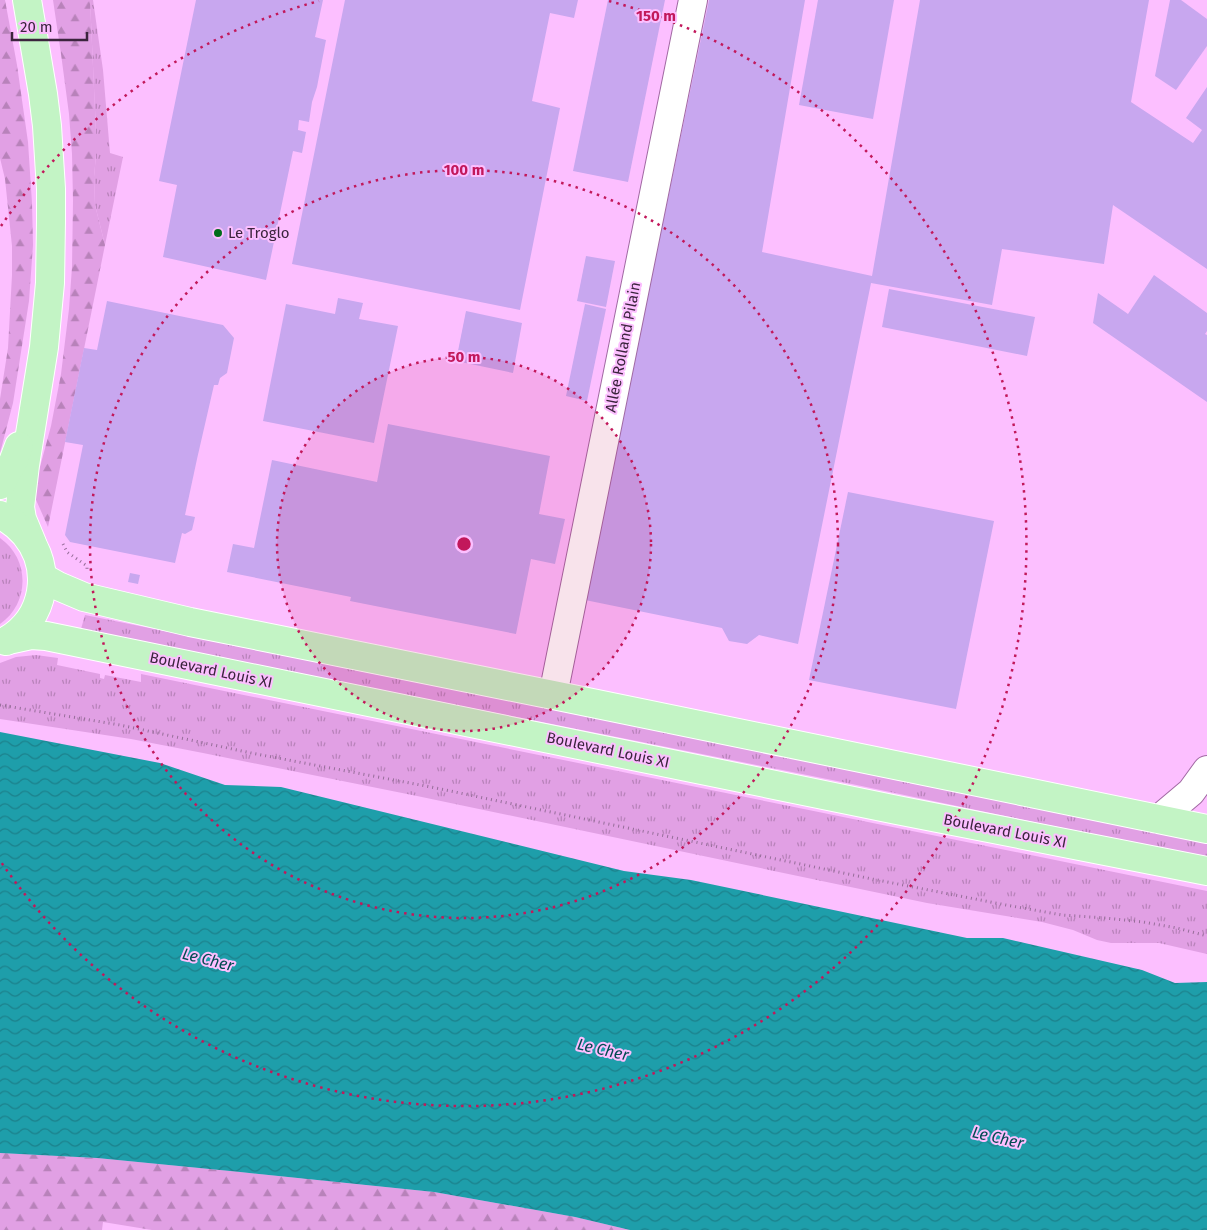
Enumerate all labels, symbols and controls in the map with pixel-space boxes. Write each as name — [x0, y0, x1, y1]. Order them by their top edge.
text: 150 m — [636, 7, 676, 25]
scale bar — [12, 10, 88, 42]
text: 20 m — [20, 18, 53, 36]
text: 100 m — [444, 161, 484, 179]
place label: Le Troglo — [228, 224, 290, 242]
marker: Le Troglo — [212, 227, 224, 239]
street label: Allée Rolland Pilain — [602, 280, 644, 414]
text: 50 m — [447, 348, 481, 366]
centre of rings — [455, 535, 473, 553]
street label: Boulevard Louis XI — [148, 648, 274, 692]
street label: Boulevard Louis XI — [545, 728, 671, 772]
street label: Boulevard Louis XI — [942, 810, 1068, 852]
water label: Le Cher — [180, 944, 236, 975]
water label: Le Cher — [575, 1034, 631, 1065]
water label: Le Cher — [970, 1122, 1026, 1153]

